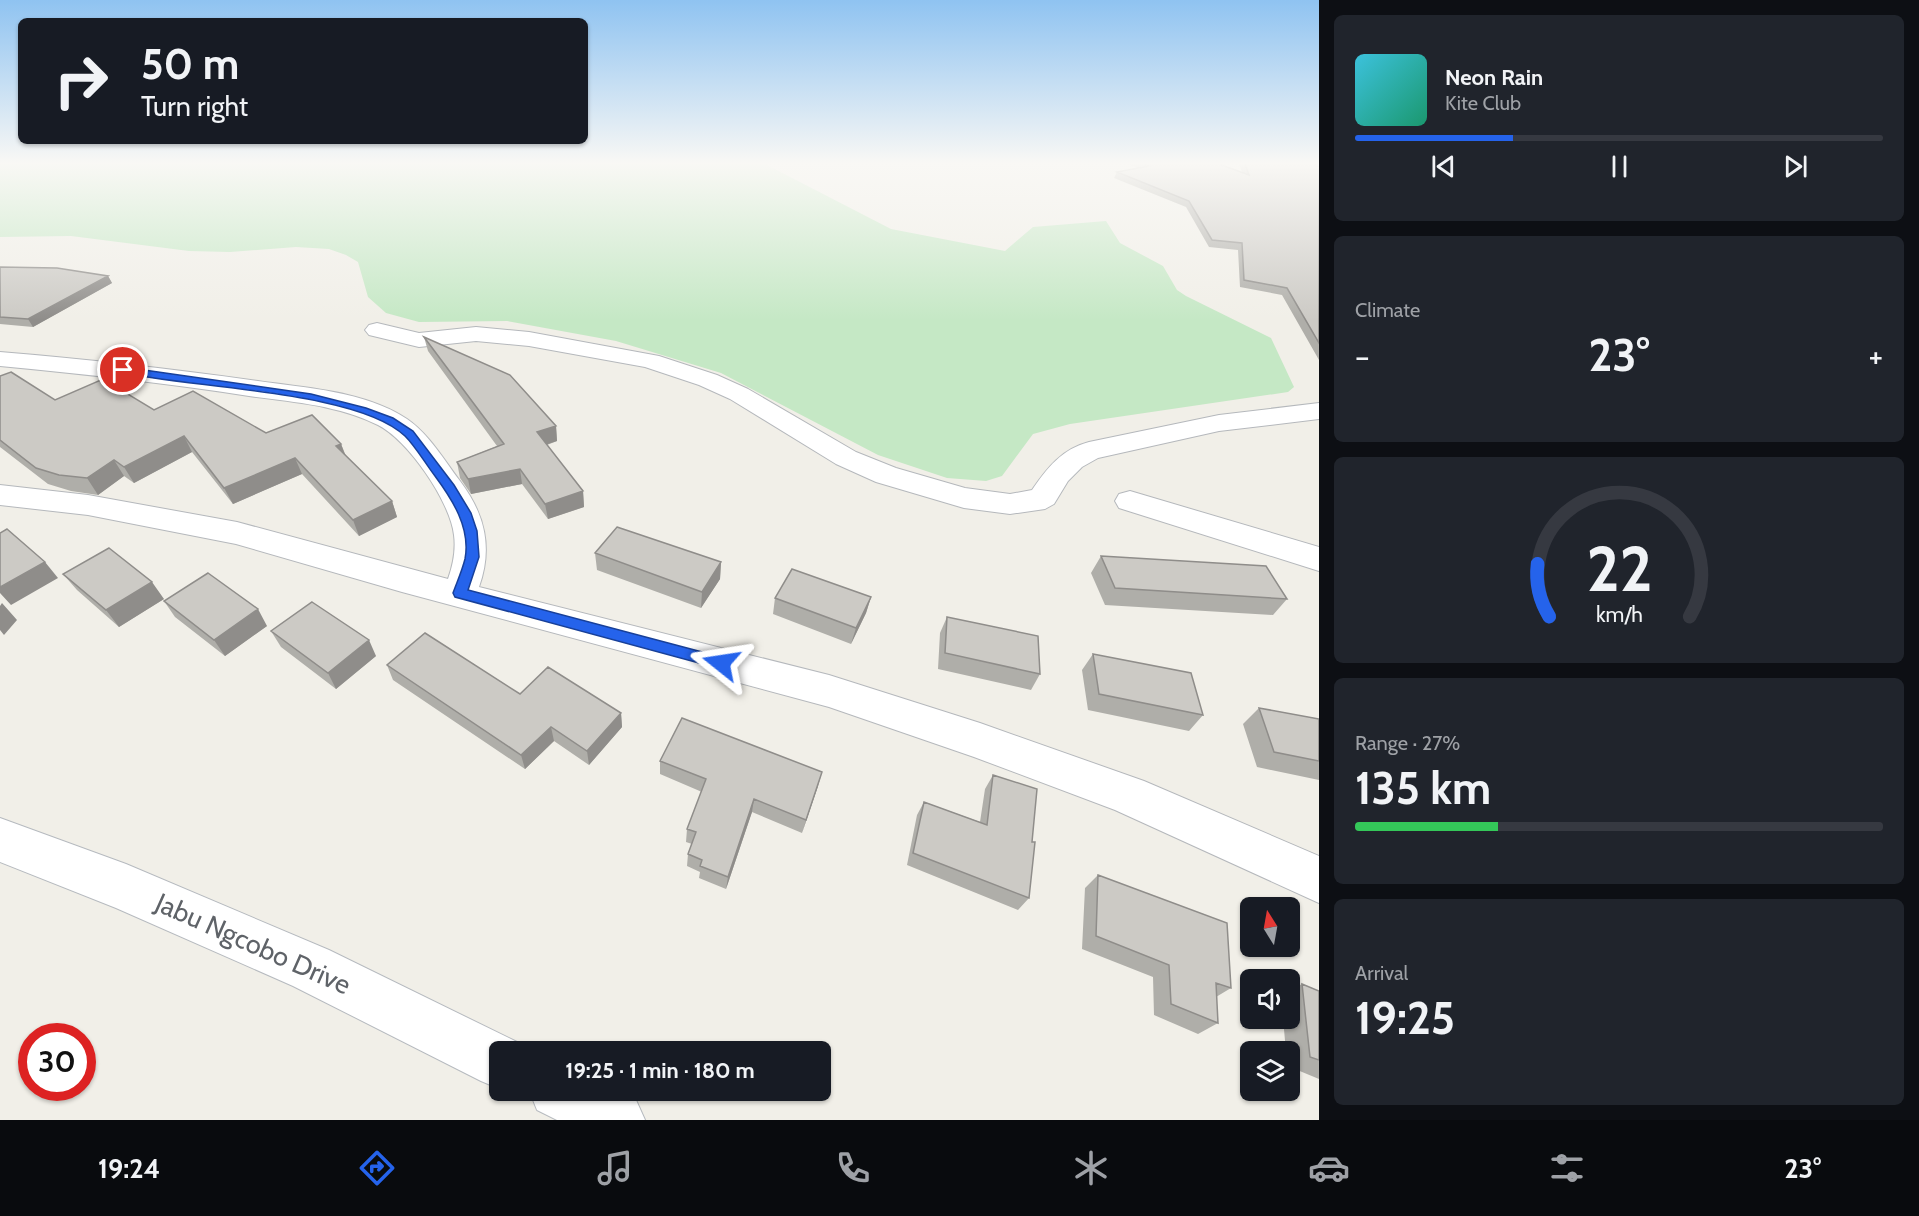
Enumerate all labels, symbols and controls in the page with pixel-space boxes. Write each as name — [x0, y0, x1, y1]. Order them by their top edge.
text: 50 m — [141, 38, 239, 90]
icon: right — [42, 42, 120, 120]
text: Neon Rain — [1445, 64, 1543, 91]
text: Turn right — [141, 90, 248, 123]
text: Kite Club — [1445, 91, 1521, 115]
icon: previous — [1427, 150, 1460, 183]
icon: pause — [1603, 150, 1636, 183]
icon: next — [1779, 150, 1812, 183]
text: Climate — [1355, 298, 1420, 322]
text: 23° — [1588, 328, 1650, 382]
text: − — [1355, 336, 1370, 376]
text: + — [1868, 336, 1883, 376]
pin — [97, 344, 148, 395]
icon: arrive — [106, 353, 139, 386]
text: 22 — [1586, 531, 1652, 607]
text: km/h — [1596, 601, 1642, 627]
position arrow — [689, 631, 753, 695]
text: Range · 27% — [1355, 731, 1460, 755]
text: 135 km — [1355, 761, 1491, 815]
street label: Jabu Ngcobo Drive — [150, 885, 356, 1001]
north arrow — [1240, 897, 1300, 957]
map controls — [1240, 897, 1300, 1101]
text: Arrival — [1355, 961, 1408, 985]
button: sound — [1240, 969, 1300, 1029]
text: 19:25 — [1355, 991, 1455, 1045]
speed limit sign: 30 — [18, 1023, 96, 1101]
button: layers — [1240, 1041, 1300, 1101]
text: 19:25 · 1 min · 180 m — [565, 1057, 755, 1084]
icon: directions — [356, 1147, 398, 1189]
icon: music — [594, 1147, 636, 1189]
icon: phone — [832, 1147, 874, 1189]
icon: climate — [1070, 1147, 1112, 1189]
icon: car — [1308, 1147, 1350, 1189]
icon: filters — [1546, 1147, 1588, 1189]
text: 19:24 — [98, 1152, 160, 1185]
text: 23° — [1784, 1152, 1821, 1185]

